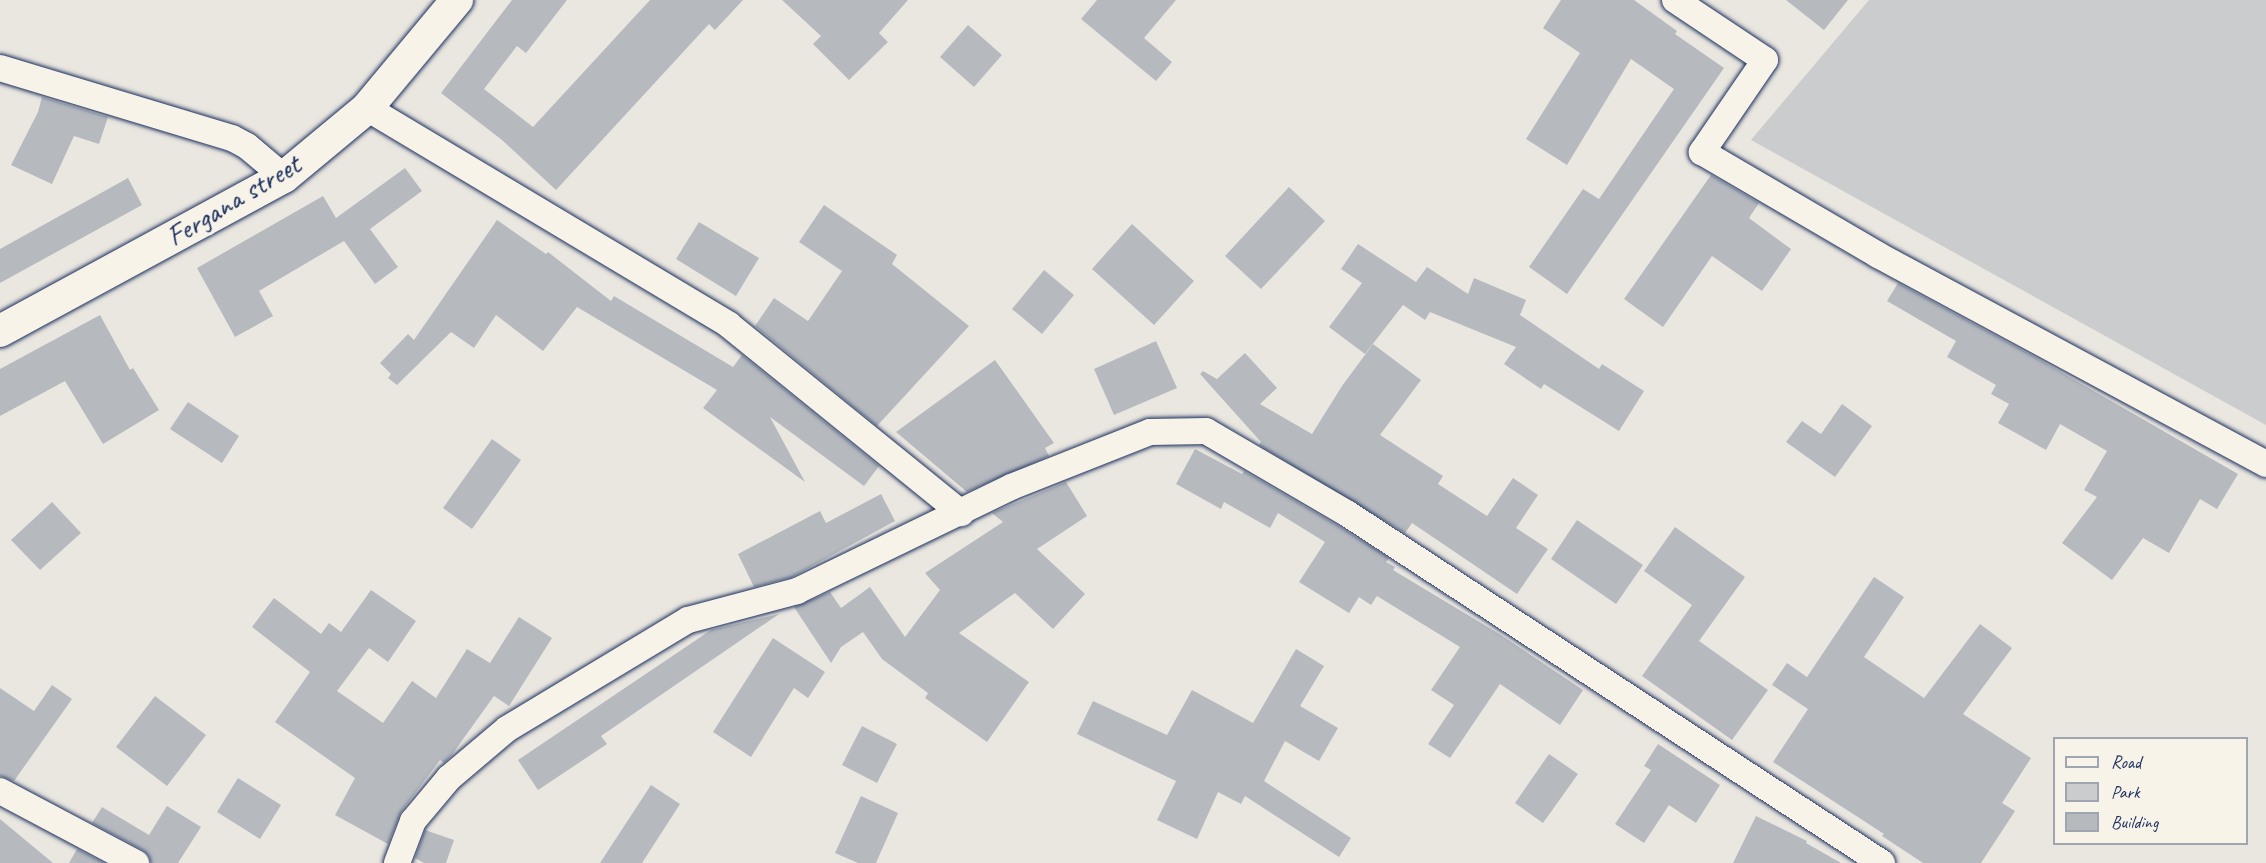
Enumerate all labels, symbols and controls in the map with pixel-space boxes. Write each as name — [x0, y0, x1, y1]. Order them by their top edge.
street label: Fergana street — [160, 146, 306, 254]
legend — [2053, 737, 2248, 845]
text: Road — [2111, 751, 2141, 773]
text: Park — [2111, 781, 2140, 803]
text: Building — [2111, 811, 2158, 833]

